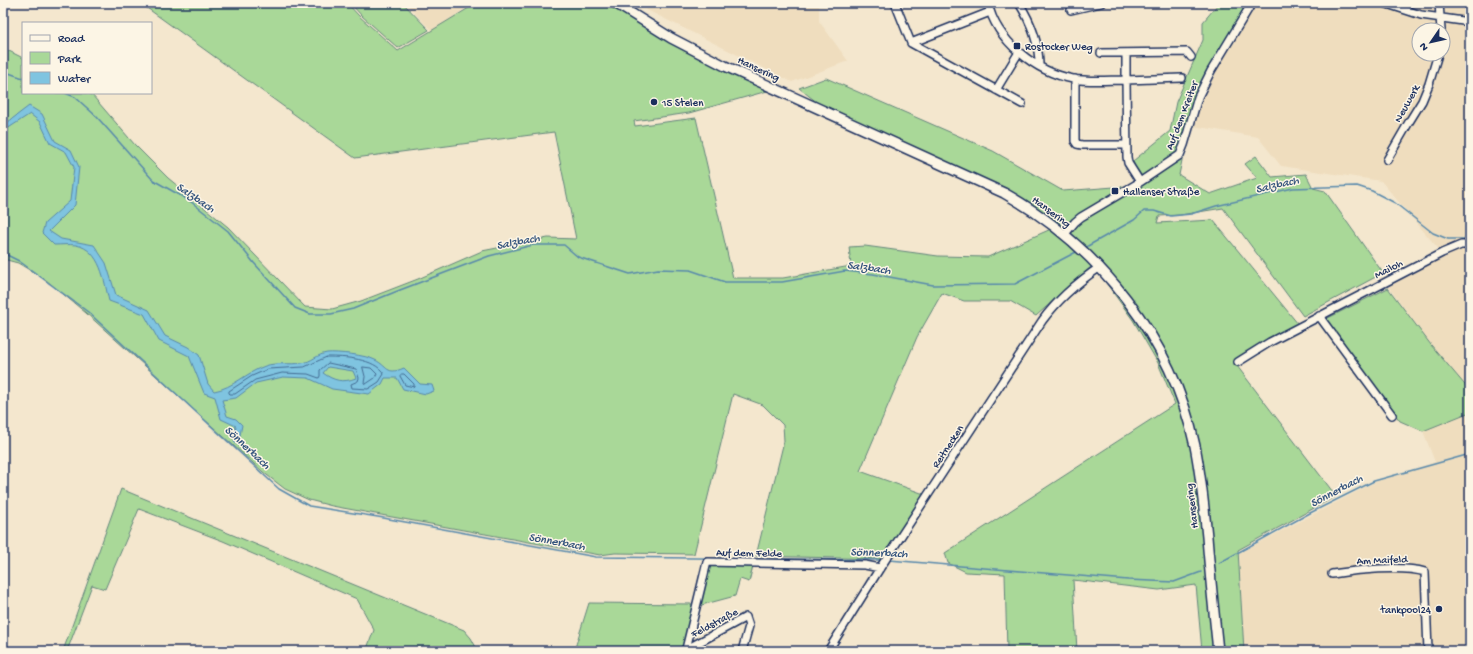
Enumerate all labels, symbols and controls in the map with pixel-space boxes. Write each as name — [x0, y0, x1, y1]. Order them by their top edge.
legend — [22, 22, 152, 94]
north arrow — [1411, 22, 1451, 62]
text: Road — [58, 33, 85, 47]
text: N — [1417, 40, 1431, 53]
marker: Rostocker Weg — [1012, 41, 1022, 51]
place label: Rostocker Weg — [1025, 42, 1093, 54]
text: Park — [57, 53, 83, 67]
street label: Hansering — [735, 55, 781, 85]
text: Water — [58, 73, 92, 87]
street label: Auf dem Kreiter — [1163, 78, 1202, 152]
street label: Neuwerk — [1393, 82, 1423, 125]
marker: 15 Stelen — [649, 97, 659, 107]
place label: 15 Stelen — [661, 98, 704, 110]
water label: Salzbach — [1255, 174, 1301, 198]
water label: Salzbach — [173, 181, 217, 217]
marker: Hallenser Straße — [1110, 186, 1120, 196]
place label: Hallenser Straße — [1123, 187, 1200, 199]
street label: Hansering — [1029, 194, 1072, 231]
water label: Salzbach — [496, 232, 542, 254]
street label: Mailoh — [1373, 258, 1405, 282]
water label: Salzbach — [846, 259, 892, 279]
street label: Reitnecken — [930, 423, 967, 471]
water label: Sönnerbach — [221, 424, 273, 473]
water label: Sönnerbach — [1308, 472, 1366, 511]
street label: Hansering — [1184, 483, 1202, 529]
water label: Sönnerbach — [527, 531, 587, 555]
street label: Auf dem Felde — [716, 546, 782, 561]
water label: Sönnerbach — [850, 546, 908, 562]
street label: Am Maifeld — [1356, 553, 1409, 568]
marker: tankpool24 — [1434, 604, 1444, 614]
place label: tankpool24 — [1379, 605, 1432, 617]
street label: Feldstraße — [689, 606, 741, 642]

